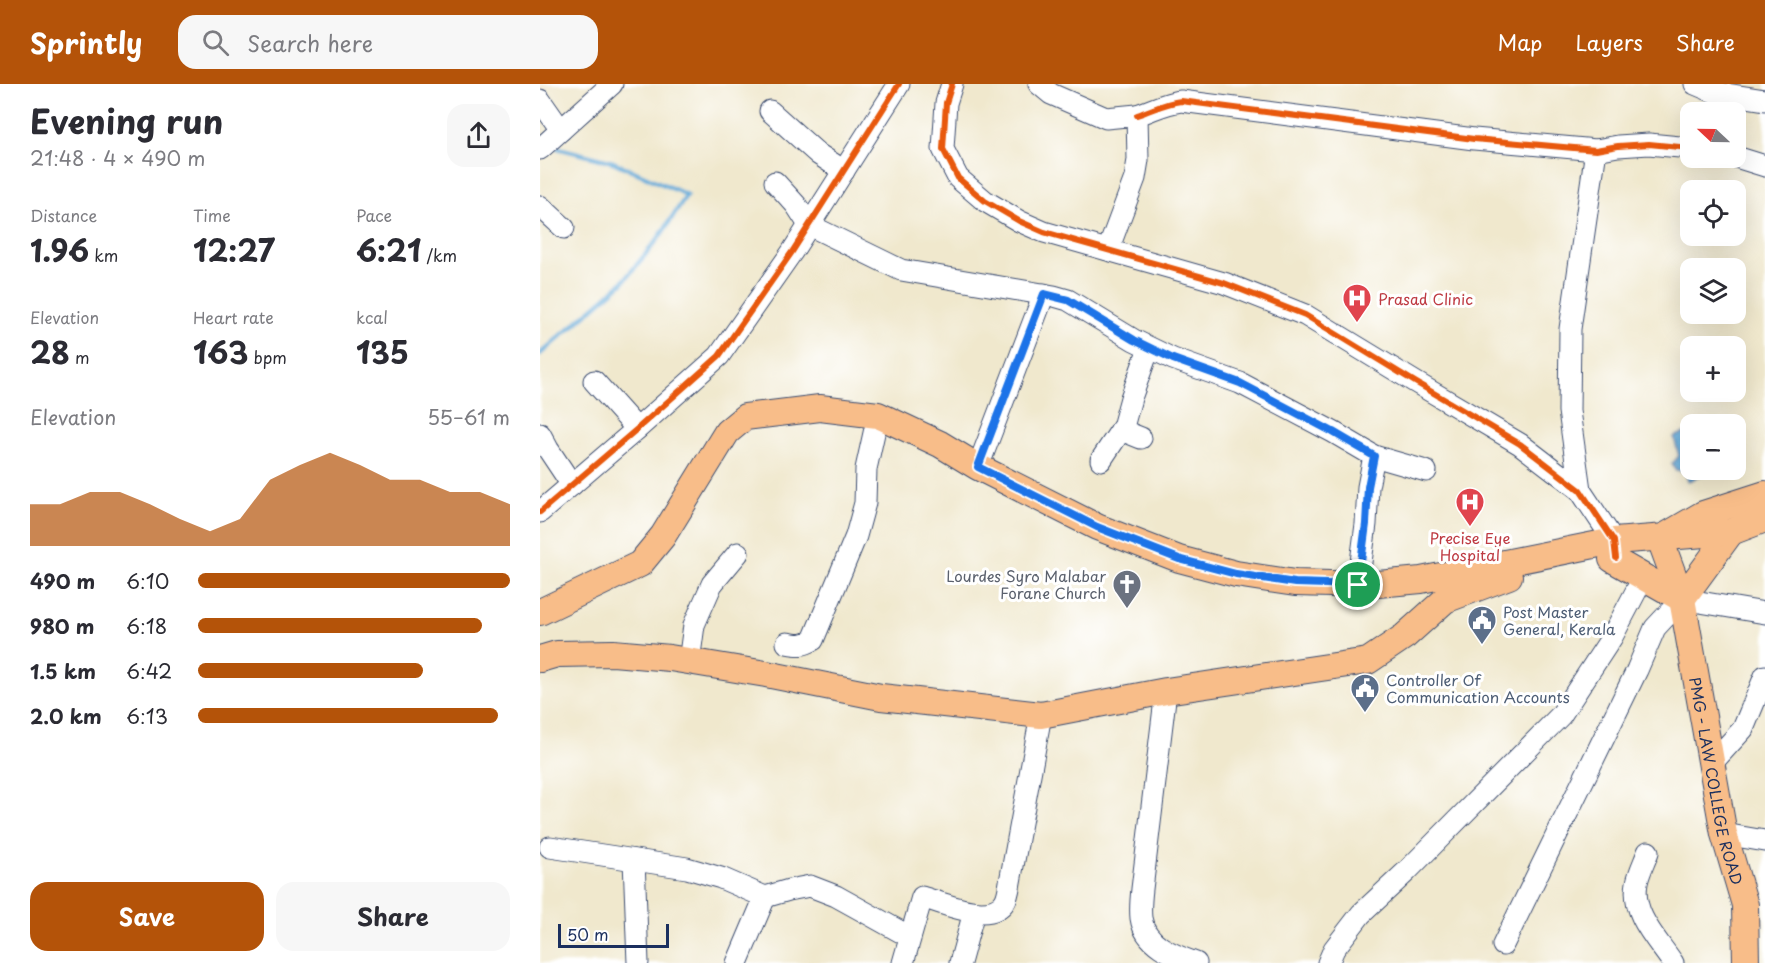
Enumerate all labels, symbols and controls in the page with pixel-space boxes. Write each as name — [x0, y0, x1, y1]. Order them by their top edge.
search box — [178, 15, 598, 69]
text: Sprintly — [30, 21, 142, 64]
icon: search — [199, 26, 232, 59]
text: Search here — [247, 26, 373, 59]
text: Map — [1498, 26, 1542, 58]
text: Layers — [1575, 26, 1643, 58]
text: Share — [1676, 26, 1735, 58]
text: Evening run — [30, 95, 223, 145]
north arrow — [1680, 102, 1746, 168]
map controls — [1680, 102, 1746, 480]
button: share — [447, 104, 510, 167]
text: 21:48 · 4 × 490 m — [30, 143, 205, 173]
button: locate — [1680, 180, 1746, 246]
text: Distance — [30, 203, 97, 227]
text: Time — [193, 203, 231, 227]
text: Pace — [356, 203, 392, 227]
text: 1.96 — [30, 227, 89, 272]
text: 12:27 — [193, 227, 275, 272]
text: 6:21 — [356, 227, 421, 272]
text: km — [89, 243, 118, 267]
text: /km — [421, 243, 457, 267]
button: layers — [1680, 258, 1746, 324]
hospital icon: Prasad Clinic — [1341, 282, 1373, 324]
place label: Prasad Clinic — [1378, 287, 1473, 310]
text: Elevation — [30, 305, 99, 329]
text: Heart rate — [193, 305, 274, 329]
text: kcal — [356, 305, 388, 329]
text: 28 — [30, 329, 70, 374]
text: 163 — [193, 329, 249, 374]
text: 135 — [356, 329, 409, 374]
button: + — [1680, 336, 1746, 402]
text: m — [70, 345, 90, 369]
text: bpm — [249, 345, 287, 369]
text: Elevation — [30, 402, 116, 432]
text: 55–61 m — [427, 402, 510, 432]
button: − — [1680, 414, 1746, 480]
hospital icon: Precise Eye Hospital — [1454, 486, 1486, 528]
place label: Precise Eye Hospital — [1430, 526, 1510, 566]
pin — [1332, 559, 1383, 610]
place label: Lourdes Syro Malabar Forane Church — [946, 564, 1106, 604]
text: 490 m — [30, 566, 95, 596]
text: 6:10 — [126, 566, 169, 596]
church icon: Lourdes Syro Malabar Forane Church — [1111, 568, 1143, 610]
icon: arrive — [1341, 568, 1374, 601]
place label: Post Master General, Kerala — [1503, 600, 1616, 640]
public building icon: Post Master General, Kerala — [1466, 604, 1498, 646]
text: 980 m — [30, 611, 94, 641]
text: 6:18 — [126, 611, 167, 641]
text: 1.5 km — [30, 656, 96, 686]
text: 6:42 — [126, 656, 172, 686]
place label: Controller Of Communication Accounts — [1386, 668, 1570, 708]
public building icon: Controller Of Communication Accounts — [1349, 672, 1381, 714]
street label: PMG - LAW COLLEGE ROAD — [1685, 675, 1750, 887]
text: 2.0 km — [30, 701, 102, 731]
text: 6:13 — [126, 701, 168, 731]
button: Save — [30, 882, 264, 951]
button: Share — [276, 882, 510, 951]
scale bar — [558, 921, 669, 948]
text: 50 m — [567, 922, 608, 946]

